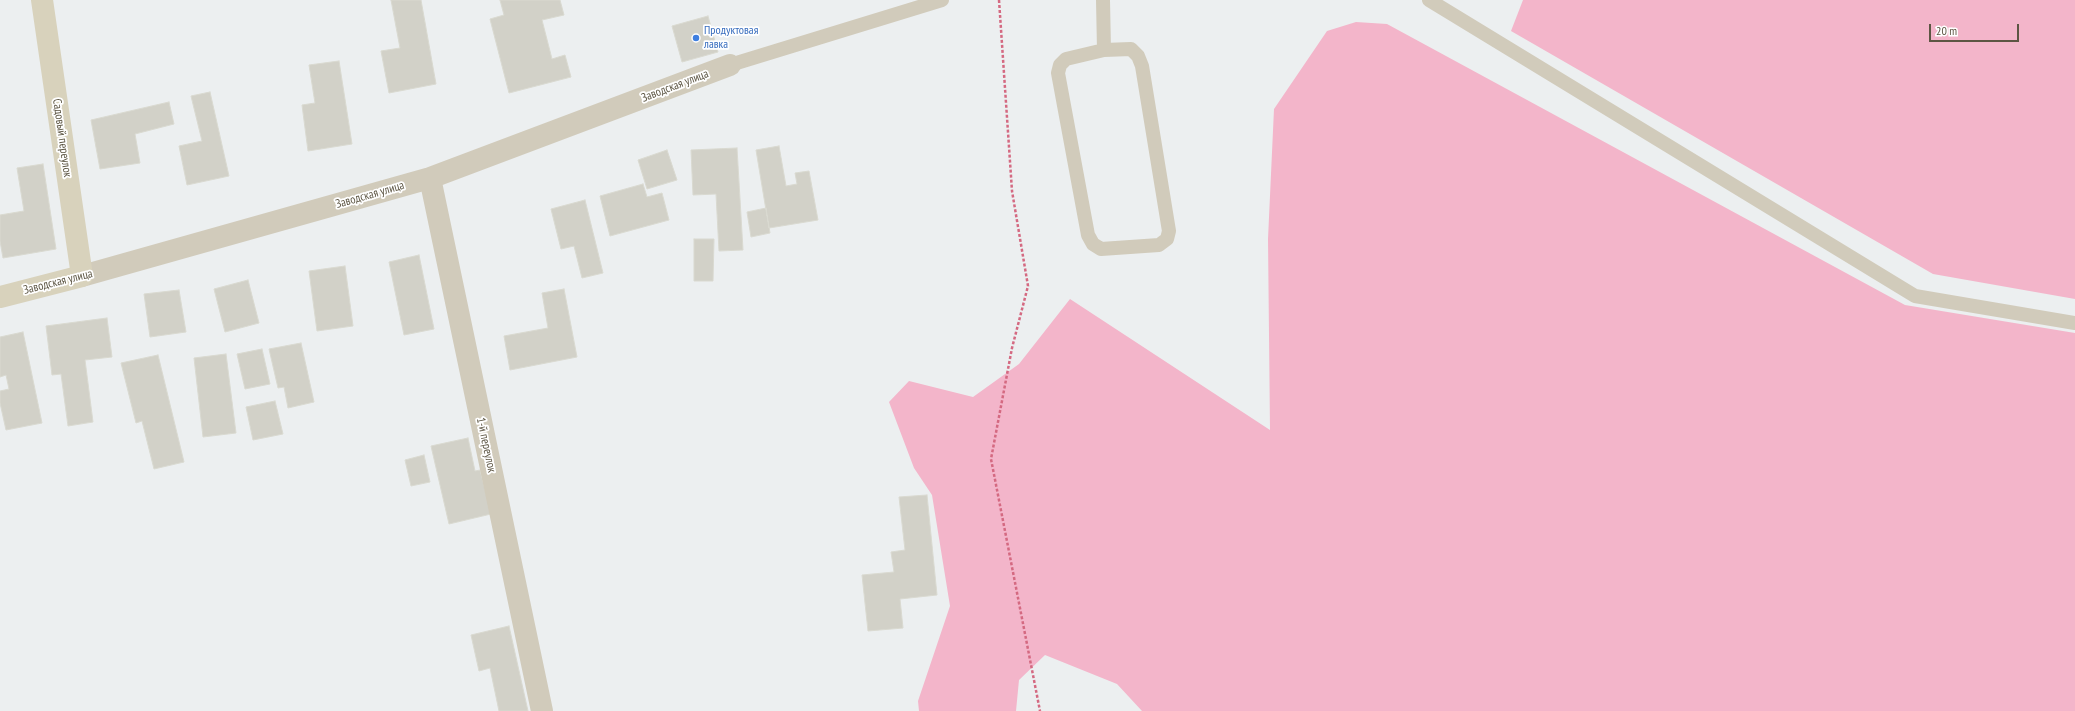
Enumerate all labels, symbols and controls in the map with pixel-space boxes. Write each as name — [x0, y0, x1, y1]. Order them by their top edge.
scale bar — [1931, 16, 2021, 42]
text: 20 m — [1936, 23, 1957, 38]
place label: Продуктовая лавка — [704, 24, 758, 52]
marker: Продуктовая лавка — [691, 33, 701, 43]
street label: Заводская улица — [639, 67, 711, 105]
street label: Садовый переулок — [49, 98, 75, 178]
street label: Заводская улица — [334, 178, 406, 212]
street label: Заводская улица — [22, 266, 94, 298]
street label: 1-й переулок — [473, 416, 499, 474]

